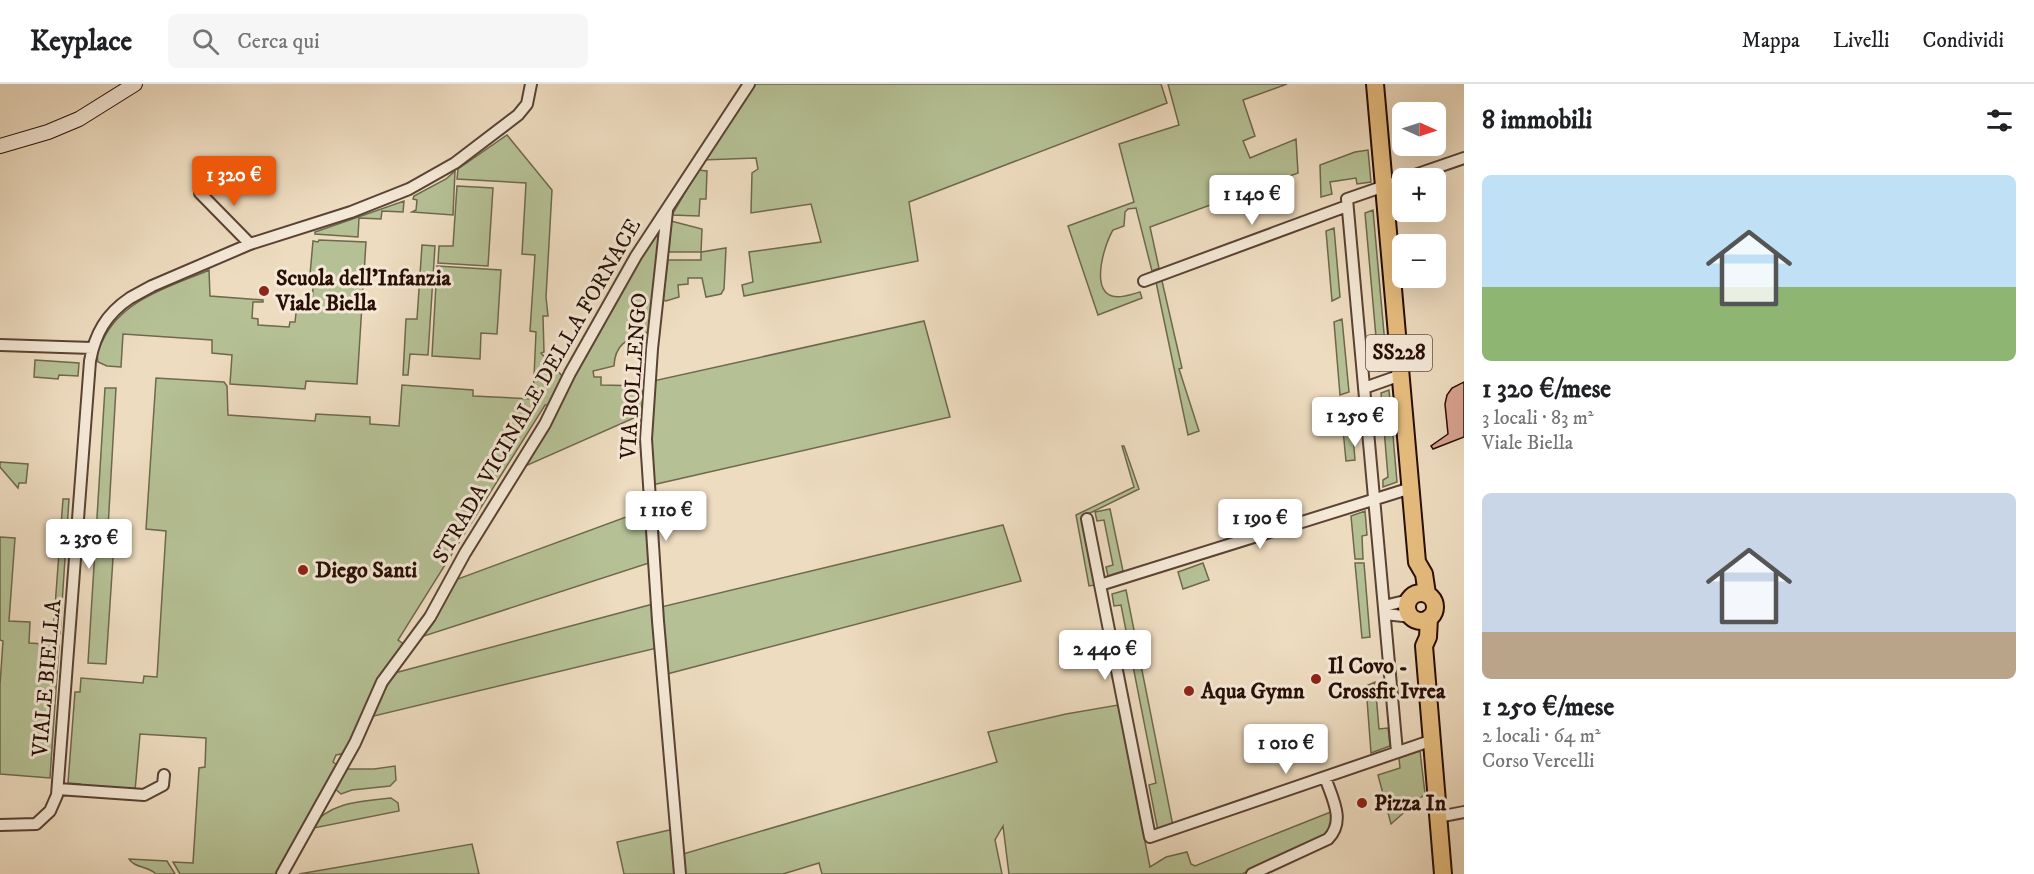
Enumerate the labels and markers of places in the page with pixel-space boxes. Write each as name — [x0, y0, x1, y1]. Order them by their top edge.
pin: 1 320 € — [179, 156, 289, 207]
pin: 1 140 € — [1197, 175, 1307, 226]
place label: Scuola dell'Infanzia Viale Biella — [275, 265, 451, 317]
marker: Scuola dell'Infanzia Viale Biella — [257, 284, 271, 298]
pin: 1 250 € — [1300, 397, 1410, 448]
pin: 1 110 € — [611, 491, 721, 542]
pin: 1 190 € — [1205, 499, 1315, 550]
pin: 2 350 € — [34, 519, 144, 570]
place label: Diego Santi — [315, 557, 418, 584]
marker: Diego Santi — [296, 563, 310, 577]
pin: 2 440 € — [1050, 630, 1160, 681]
place label: Il Covo - Crossfit Ivrea — [1328, 653, 1446, 705]
marker: Il Covo - Crossfit Ivrea — [1309, 672, 1323, 686]
place label: Aqua Gymn — [1200, 678, 1305, 705]
marker: Aqua Gymn — [1182, 684, 1196, 698]
pin: 1 010 € — [1231, 724, 1341, 775]
place label: Pizza In — [1374, 790, 1447, 817]
marker: Pizza In — [1355, 796, 1369, 810]

